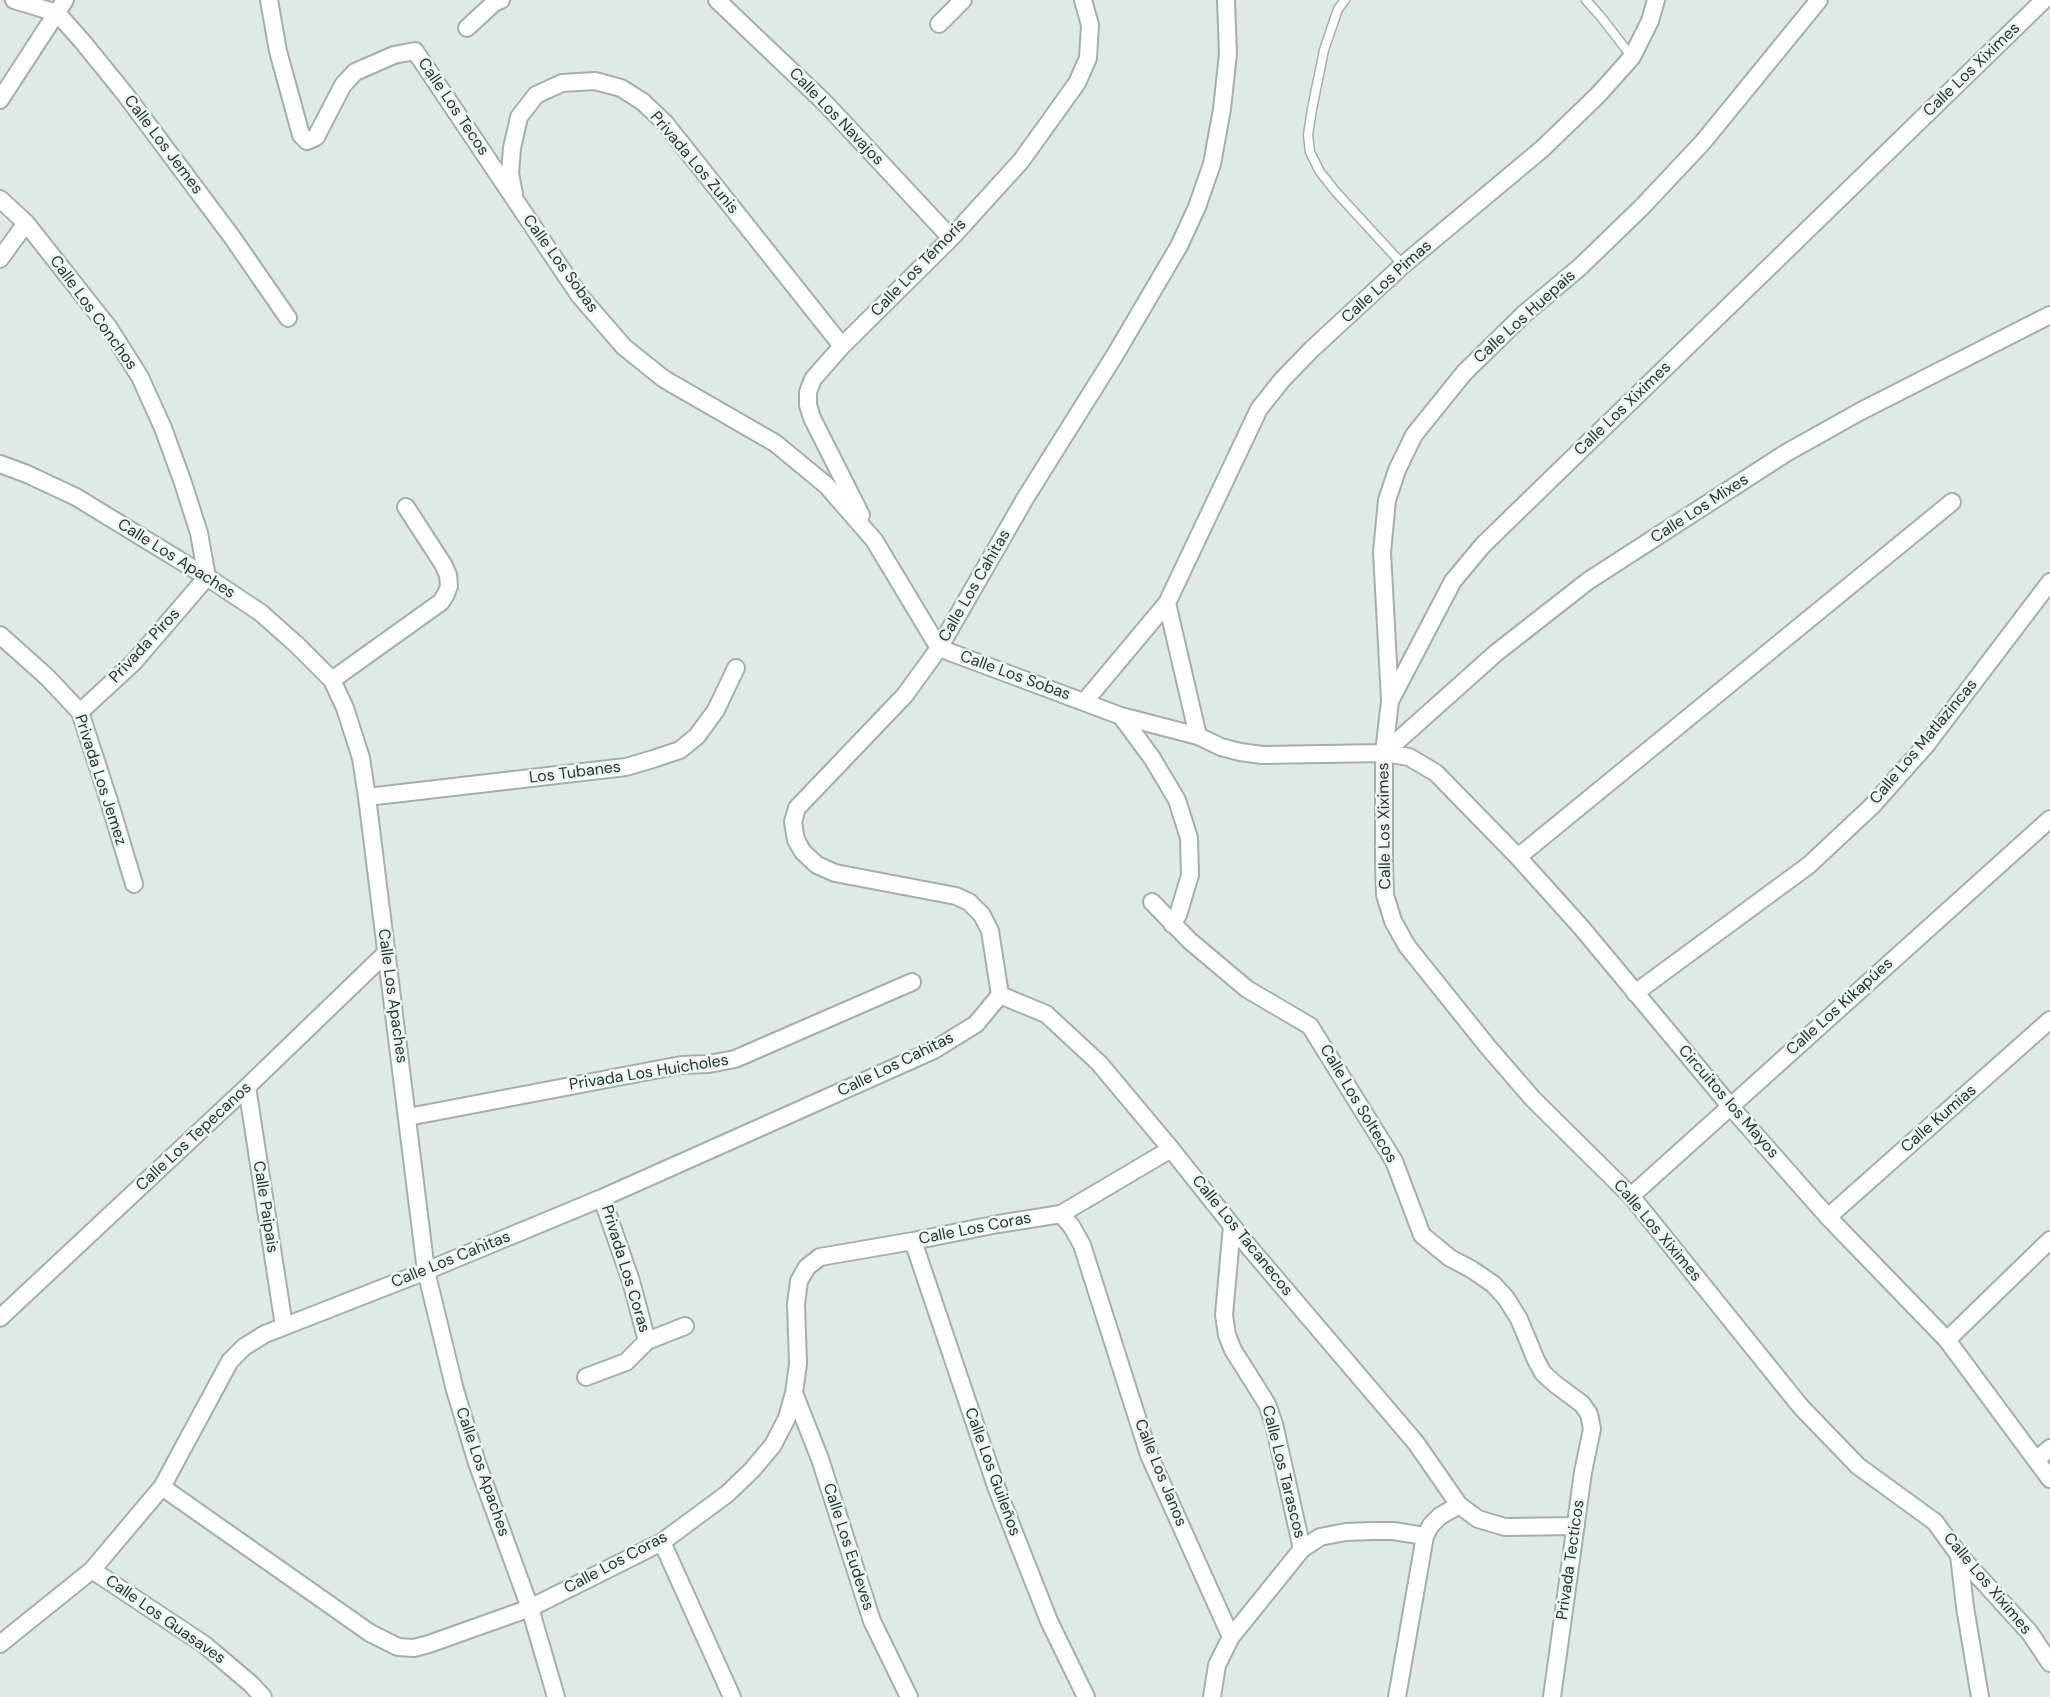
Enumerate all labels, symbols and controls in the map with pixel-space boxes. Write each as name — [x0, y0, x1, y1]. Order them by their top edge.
street label: Calle Los Xiximes — [1920, 19, 2024, 121]
street label: Calle Los Tecos — [413, 54, 493, 160]
street label: Calle Los Navajos — [785, 64, 887, 170]
street label: Calle Los Jemes — [120, 92, 206, 198]
street label: Privada Los Zunis — [646, 108, 742, 218]
street label: Calle Los Sobas — [518, 211, 602, 317]
street label: Calle Los Témoris — [867, 215, 971, 321]
street label: Calle Los Pimas — [1338, 237, 1436, 327]
street label: Calle Los Conchos — [45, 252, 141, 374]
street label: Calle Los Huepais — [1470, 266, 1580, 368]
street label: Calle Los Xiximes — [1571, 358, 1675, 460]
street label: Calle Los Mixes — [1648, 470, 1752, 548]
street label: Calle Los Apaches — [114, 515, 238, 603]
street label: Calle Los Cahitas — [935, 526, 1015, 646]
street label: Privada Piros — [106, 605, 184, 687]
street label: Calle Los Sobas — [957, 647, 1073, 705]
street label: Calle Los Matlazincas — [1866, 676, 1982, 808]
street label: Privada Los Jemez — [70, 712, 130, 848]
street label: Los Tubanes — [528, 758, 622, 788]
street label: Calle Los Xiximes — [1374, 762, 1396, 890]
street label: Calle Los Apaches — [373, 928, 411, 1064]
street label: Calle Los Kikapúes — [1783, 954, 1897, 1060]
street label: Calle Los Cahitas — [835, 1029, 957, 1101]
street label: Calle Los Soltecos — [1315, 1041, 1401, 1167]
street label: Circuitos los Mayos — [1674, 1041, 1782, 1163]
street label: Privada Los Huicholes — [568, 1051, 730, 1095]
street label: Calle Los Tepecanos — [132, 1079, 256, 1195]
street label: Calle Kumias — [1897, 1081, 1981, 1157]
street label: Calle Paipais — [248, 1160, 282, 1254]
street label: Calle Los Tacanecos — [1187, 1172, 1297, 1300]
street label: Calle Los Xiximes — [1609, 1176, 1705, 1286]
street label: Privada Los Coras — [596, 1203, 654, 1335]
street label: Calle Los Coras — [917, 1209, 1033, 1249]
street label: Calle Los Cahitas — [389, 1227, 513, 1293]
street label: Calle Los Tarascos — [1257, 1404, 1309, 1540]
street label: Calle Los Apaches — [451, 1405, 513, 1539]
street label: Calle Los Guileños — [960, 1405, 1024, 1539]
street label: Calle Los Janos — [1130, 1417, 1190, 1529]
street label: Calle Los Eudeves — [818, 1481, 878, 1613]
street label: Privada Tecticos — [1553, 1499, 1589, 1621]
street label: Calle Los Coras — [561, 1528, 671, 1598]
street label: Calle Los Xiximes — [1939, 1529, 2035, 1639]
street label: Calle Los Guasaves — [101, 1571, 229, 1669]

